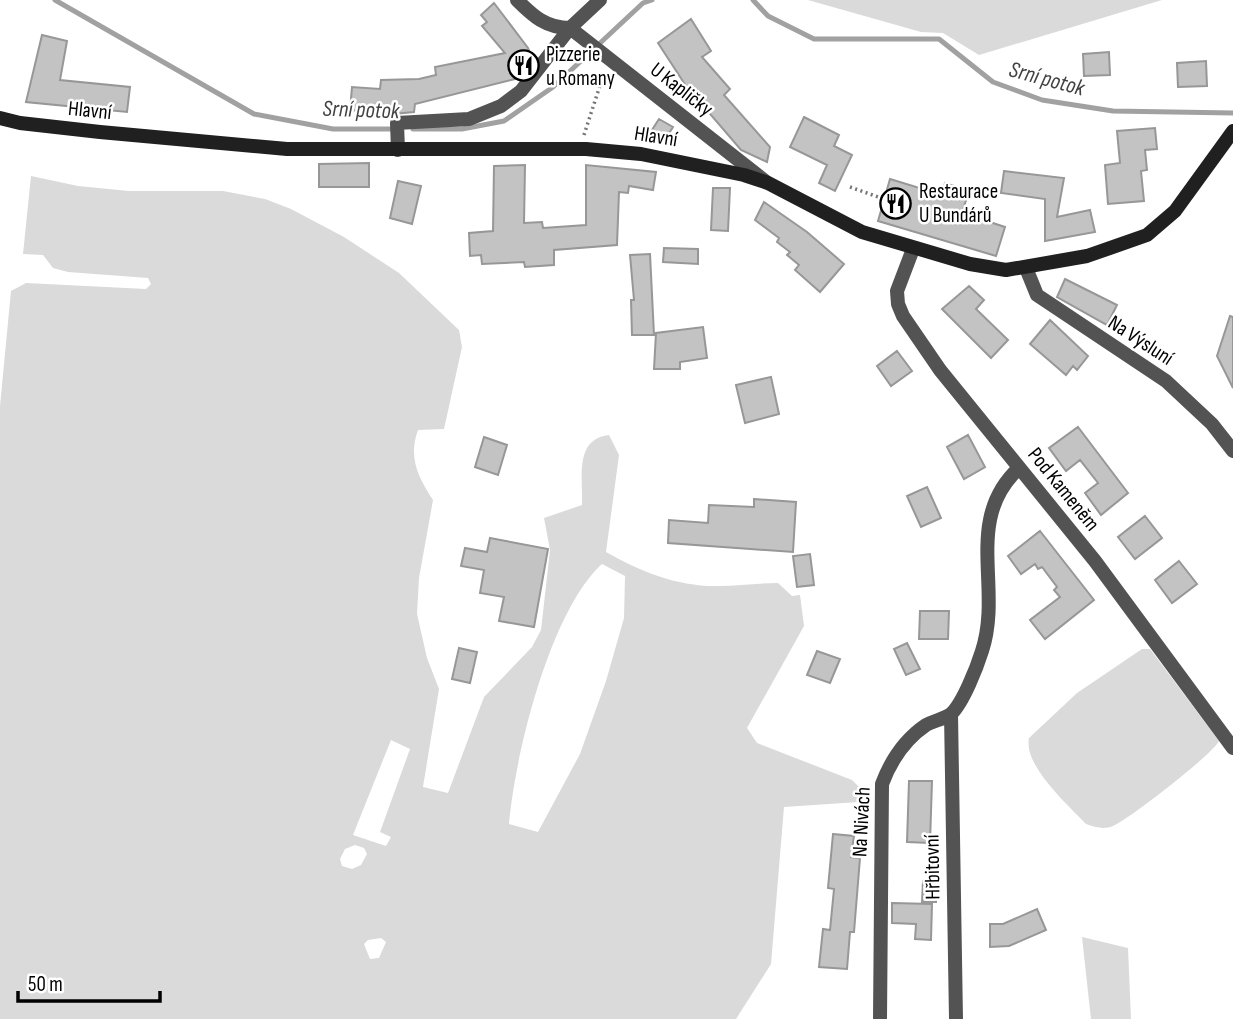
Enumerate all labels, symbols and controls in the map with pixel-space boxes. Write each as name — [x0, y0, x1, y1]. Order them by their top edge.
place label: Pizzerie u Romany — [546, 42, 615, 91]
restaurant icon: Pizzerie u Romany — [506, 49, 540, 83]
water label: Srní potok — [1006, 56, 1089, 103]
street label: U Kapličky — [645, 57, 718, 122]
water label: Srní potok — [322, 95, 401, 125]
street label: Hlavní — [67, 96, 113, 125]
street label: Hlavní — [632, 121, 679, 152]
place label: Restaurace U Bundárů — [919, 179, 998, 228]
restaurant icon: Restaurace U Bundárů — [879, 186, 913, 220]
street label: Na Výsluní — [1103, 310, 1178, 371]
street label: Pod Kameněm — [1022, 443, 1105, 536]
street label: Na Nivách — [847, 786, 876, 858]
street label: Hřbitovní — [919, 834, 946, 900]
scale bar — [18, 960, 159, 1004]
text: 50 m — [28, 972, 63, 997]

